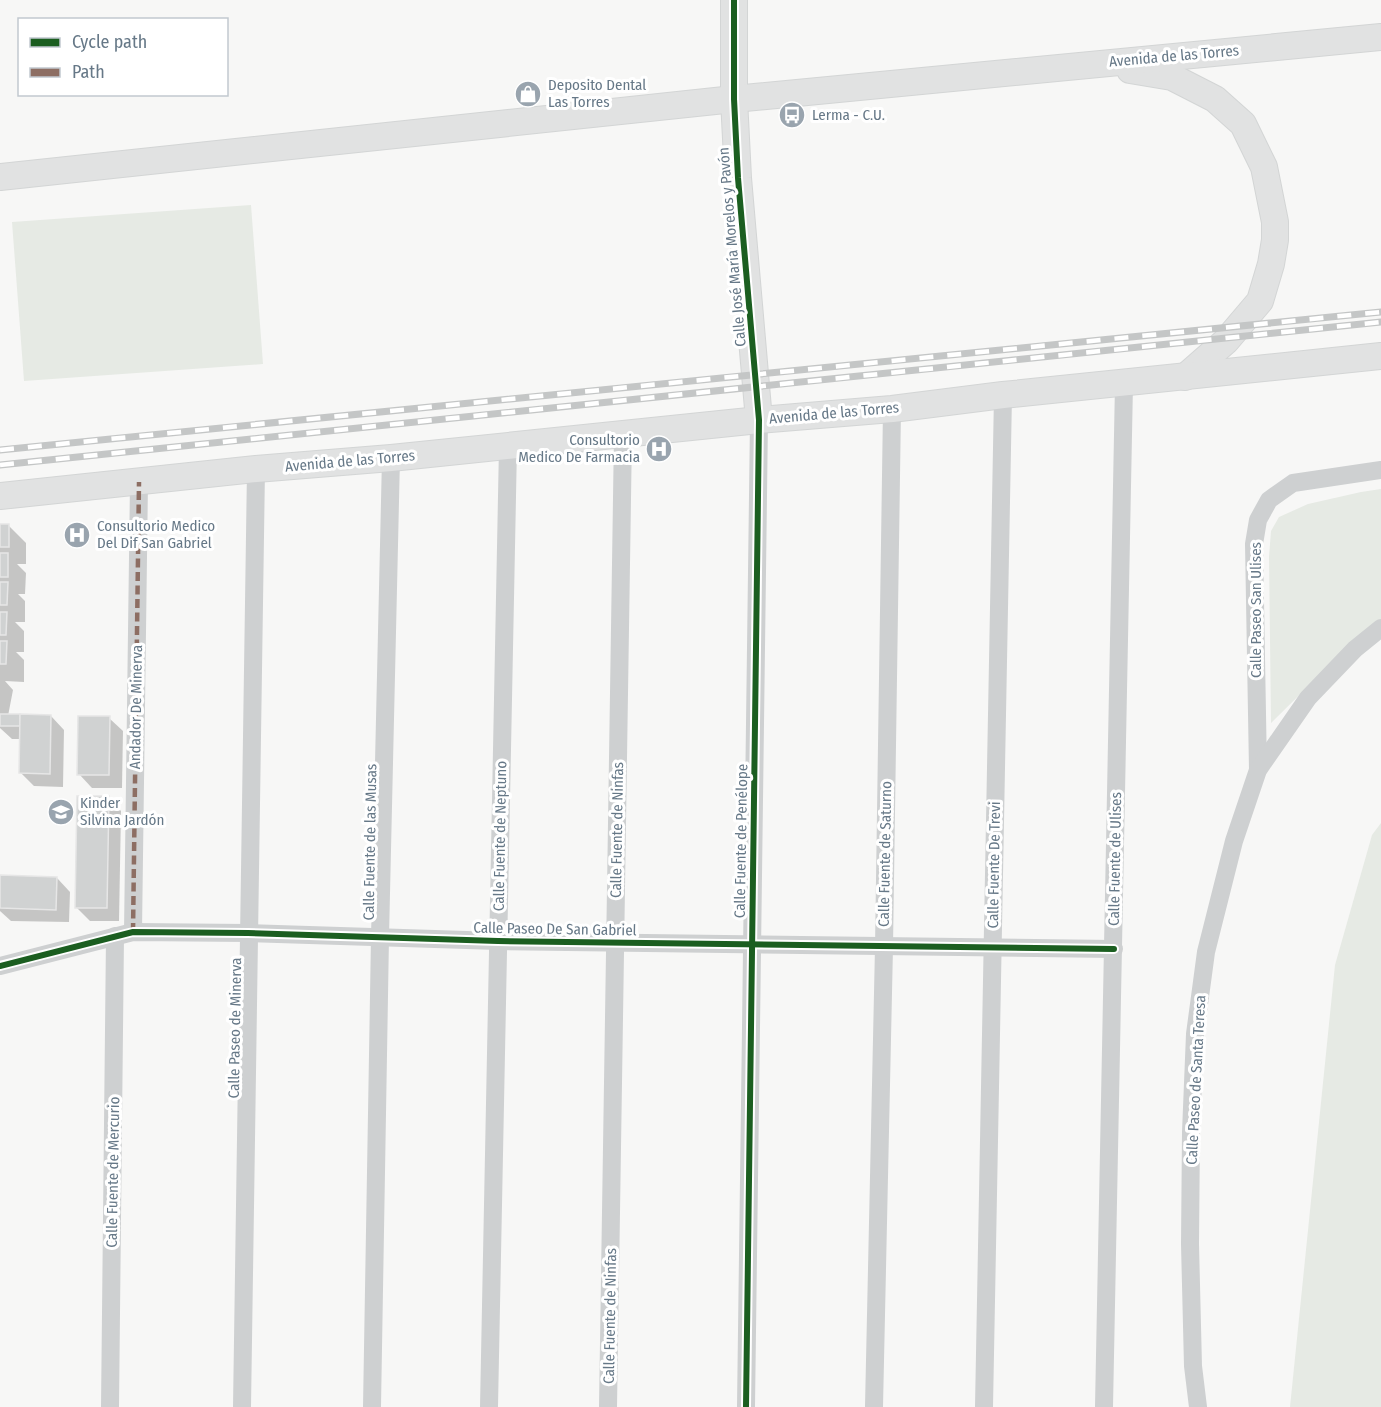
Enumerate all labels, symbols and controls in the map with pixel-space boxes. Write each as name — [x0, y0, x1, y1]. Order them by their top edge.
legend — [18, 18, 228, 96]
text: Cycle path — [72, 31, 147, 53]
street label: Avenida de las Torres — [1108, 41, 1240, 71]
text: Path — [72, 61, 105, 83]
place label: Deposito Dental Las Torres — [548, 76, 646, 111]
shop icon: Deposito Dental Las Torres — [513, 79, 543, 109]
bus stop icon: Lerma - C.U. — [777, 100, 807, 130]
place label: Lerma - C.U. — [812, 106, 885, 124]
street label: Calle José María Morelos y Pavón — [714, 147, 750, 347]
street label: Avenida de las Torres — [768, 398, 900, 428]
place label: Consultorio Medico De Farmacia — [518, 431, 640, 466]
hospital icon: Consultorio Medico De Farmacia — [644, 434, 674, 464]
street label: Avenida de las Torres — [284, 446, 416, 476]
place label: Consultorio Medico Del Dif San Gabriel — [97, 517, 215, 552]
hospital icon: Consultorio Medico Del Dif San Gabriel — [62, 520, 92, 550]
street label: Calle Paseo San Ulises — [1247, 542, 1265, 678]
street label: Andador De Minerva — [126, 645, 146, 769]
street label: Calle Fuente de Neptuno — [490, 761, 510, 911]
street label: Calle Fuente de Ninfas — [607, 762, 627, 898]
street label: Calle Fuente de las Musas — [360, 763, 380, 921]
street label: Calle Fuente de Penélope — [731, 764, 751, 918]
street label: Calle Fuente de Saturno — [875, 781, 895, 927]
street label: Calle Fuente de Ulises — [1105, 792, 1125, 926]
place label: Kinder Silvina Jardón — [80, 794, 164, 829]
school or university icon: Kinder Silvina Jardón — [46, 797, 76, 827]
street label: Calle Fuente De Trevi — [984, 801, 1004, 929]
street label: Calle Paseo De San Gabriel — [473, 919, 637, 939]
street label: Calle Paseo de Minerva — [225, 957, 245, 1099]
street label: Calle Paseo de Santa Teresa — [1183, 995, 1209, 1165]
street label: Calle Fuente de Mercurio — [103, 1096, 123, 1248]
street label: Calle Fuente de Ninfas — [600, 1248, 620, 1384]

